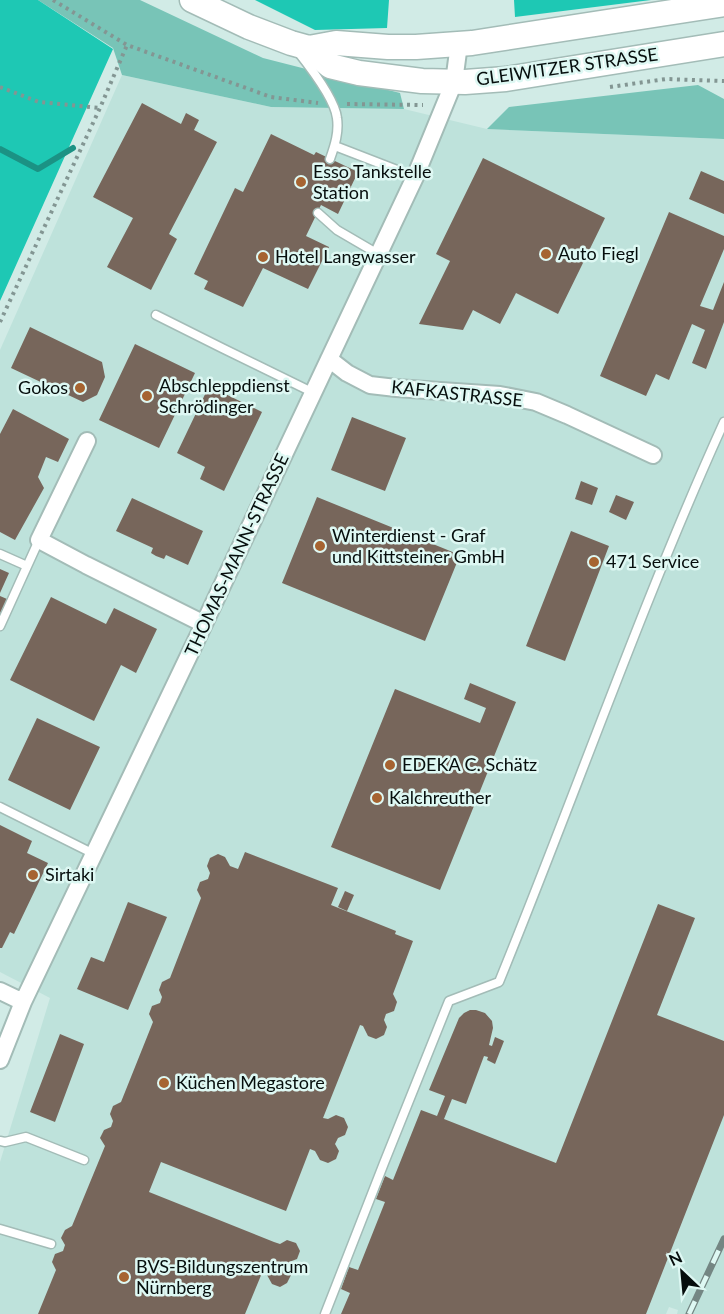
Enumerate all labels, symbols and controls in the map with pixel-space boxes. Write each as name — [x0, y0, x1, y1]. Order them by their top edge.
street label: GLEIWITZER STRASSE — [475, 42, 659, 90]
place label: Esso Tankstelle Station — [313, 160, 432, 203]
marker: Esso Tankstelle Station — [294, 175, 308, 189]
place label: Auto Fiegl — [558, 242, 639, 264]
place label: Hotel Langwasser — [275, 245, 416, 267]
marker: Auto Fiegl — [539, 247, 553, 261]
marker: Hotel Langwasser — [256, 250, 270, 264]
place label: Abschleppdienst Schrödinger — [159, 374, 290, 417]
street label: KAFKASTRASSE — [390, 375, 524, 411]
place label: Gokos — [18, 376, 68, 398]
marker: Gokos — [73, 381, 87, 395]
marker: Abschleppdienst Schrödinger — [140, 389, 154, 403]
street label: THOMAS-MANN-STRASSE — [179, 450, 293, 659]
place label: Winterdienst - Graf und Kittsteiner GmbH — [332, 524, 505, 567]
marker: Winterdienst - Graf und Kittsteiner GmbH — [313, 539, 327, 553]
place label: 471 Service — [606, 550, 699, 572]
marker: 471 Service — [587, 555, 601, 569]
place label: EDEKA C. Schätz — [402, 753, 537, 775]
marker: EDEKA C. Schätz — [383, 758, 397, 772]
place label: Kalchreuther — [389, 786, 491, 808]
marker: Kalchreuther — [370, 791, 384, 805]
place label: Sirtaki — [45, 863, 94, 885]
marker: Sirtaki — [26, 868, 40, 882]
place label: Küchen Megastore — [176, 1071, 325, 1093]
marker: Küchen Megastore — [157, 1076, 171, 1090]
north arrow — [652, 1242, 712, 1302]
text: N — [666, 1247, 685, 1269]
place label: BVS-Bildungszentrum Nürnberg — [136, 1255, 308, 1298]
marker: BVS-Bildungszentrum Nürnberg — [117, 1270, 131, 1284]

